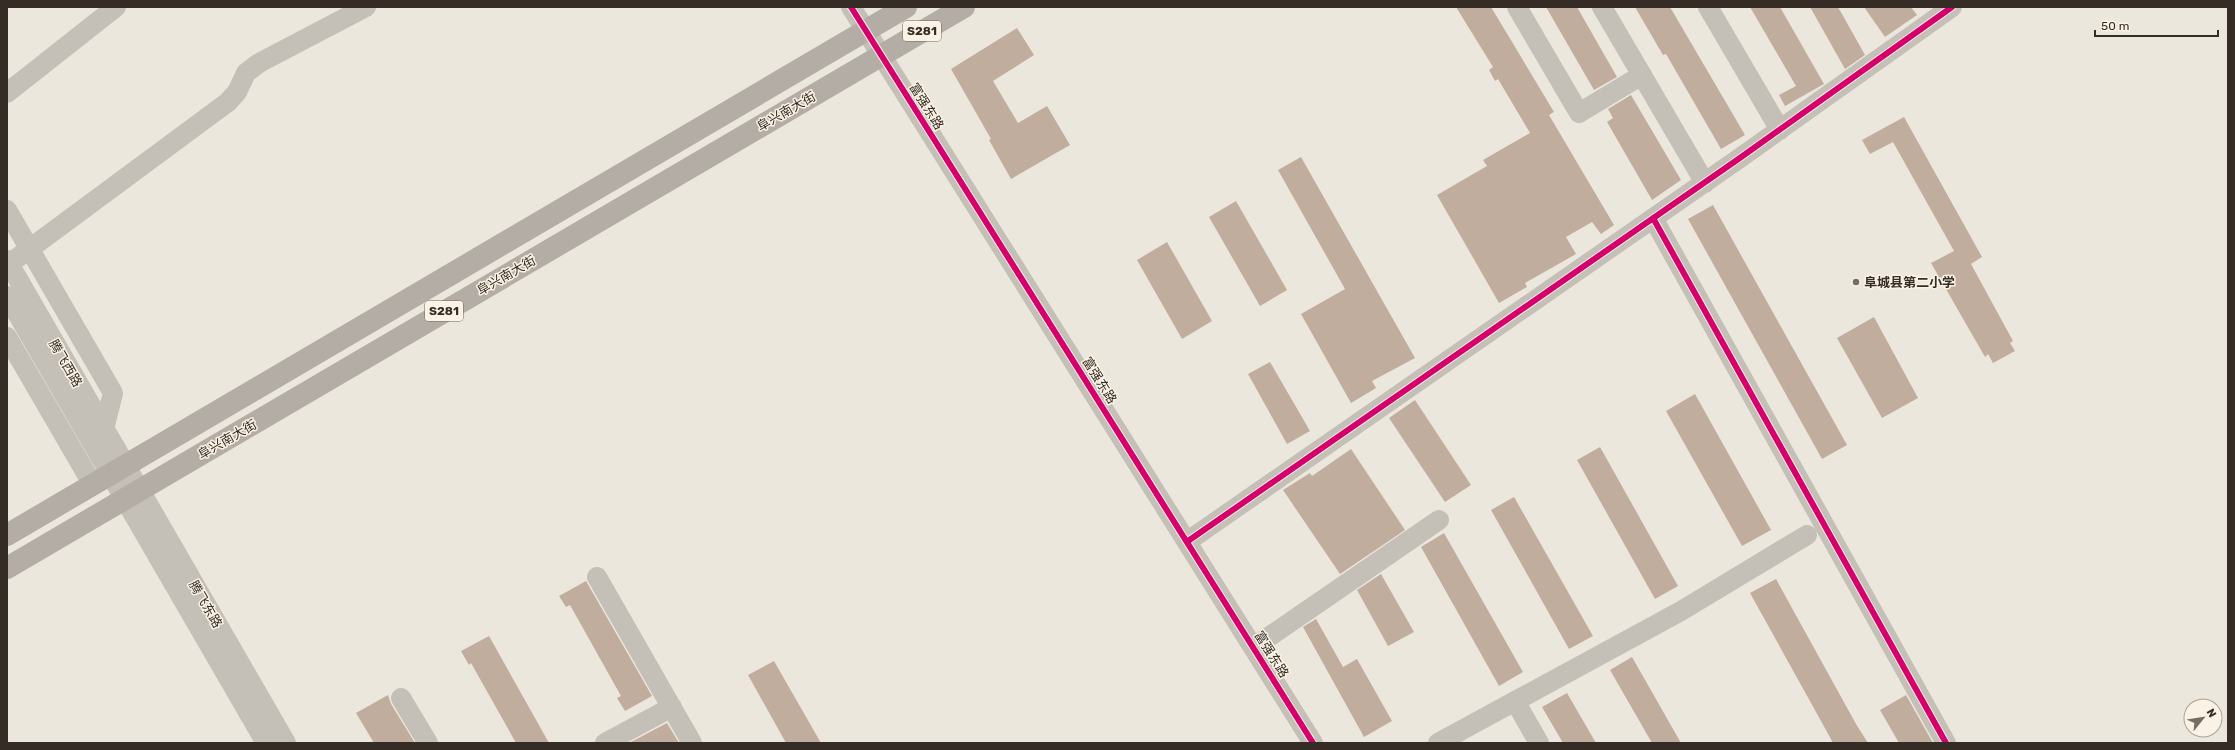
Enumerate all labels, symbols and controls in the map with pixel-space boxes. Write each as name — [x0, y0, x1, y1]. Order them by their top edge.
scale bar — [2095, 12, 2218, 38]
text: 50 m — [2101, 19, 2129, 33]
road number: S281 — [903, 21, 941, 41]
street label: 富强东路 — [906, 80, 947, 132]
street label: 阜兴南大街 — [754, 89, 818, 134]
street label: 阜兴南大街 — [474, 253, 538, 298]
place label: 阜城县第二小学 — [1864, 275, 1955, 290]
marker: 阜城县第二小学 — [1851, 277, 1861, 287]
road number: S281 — [425, 301, 463, 321]
street label: 腾飞西路 — [46, 337, 85, 390]
street label: 富强东路 — [1079, 354, 1120, 406]
street label: 阜兴南大街 — [195, 417, 259, 462]
street label: 腾飞东路 — [186, 578, 225, 631]
street label: 富强东路 — [1251, 628, 1292, 680]
north arrow — [2183, 698, 2223, 738]
text: N — [2204, 707, 2219, 720]

